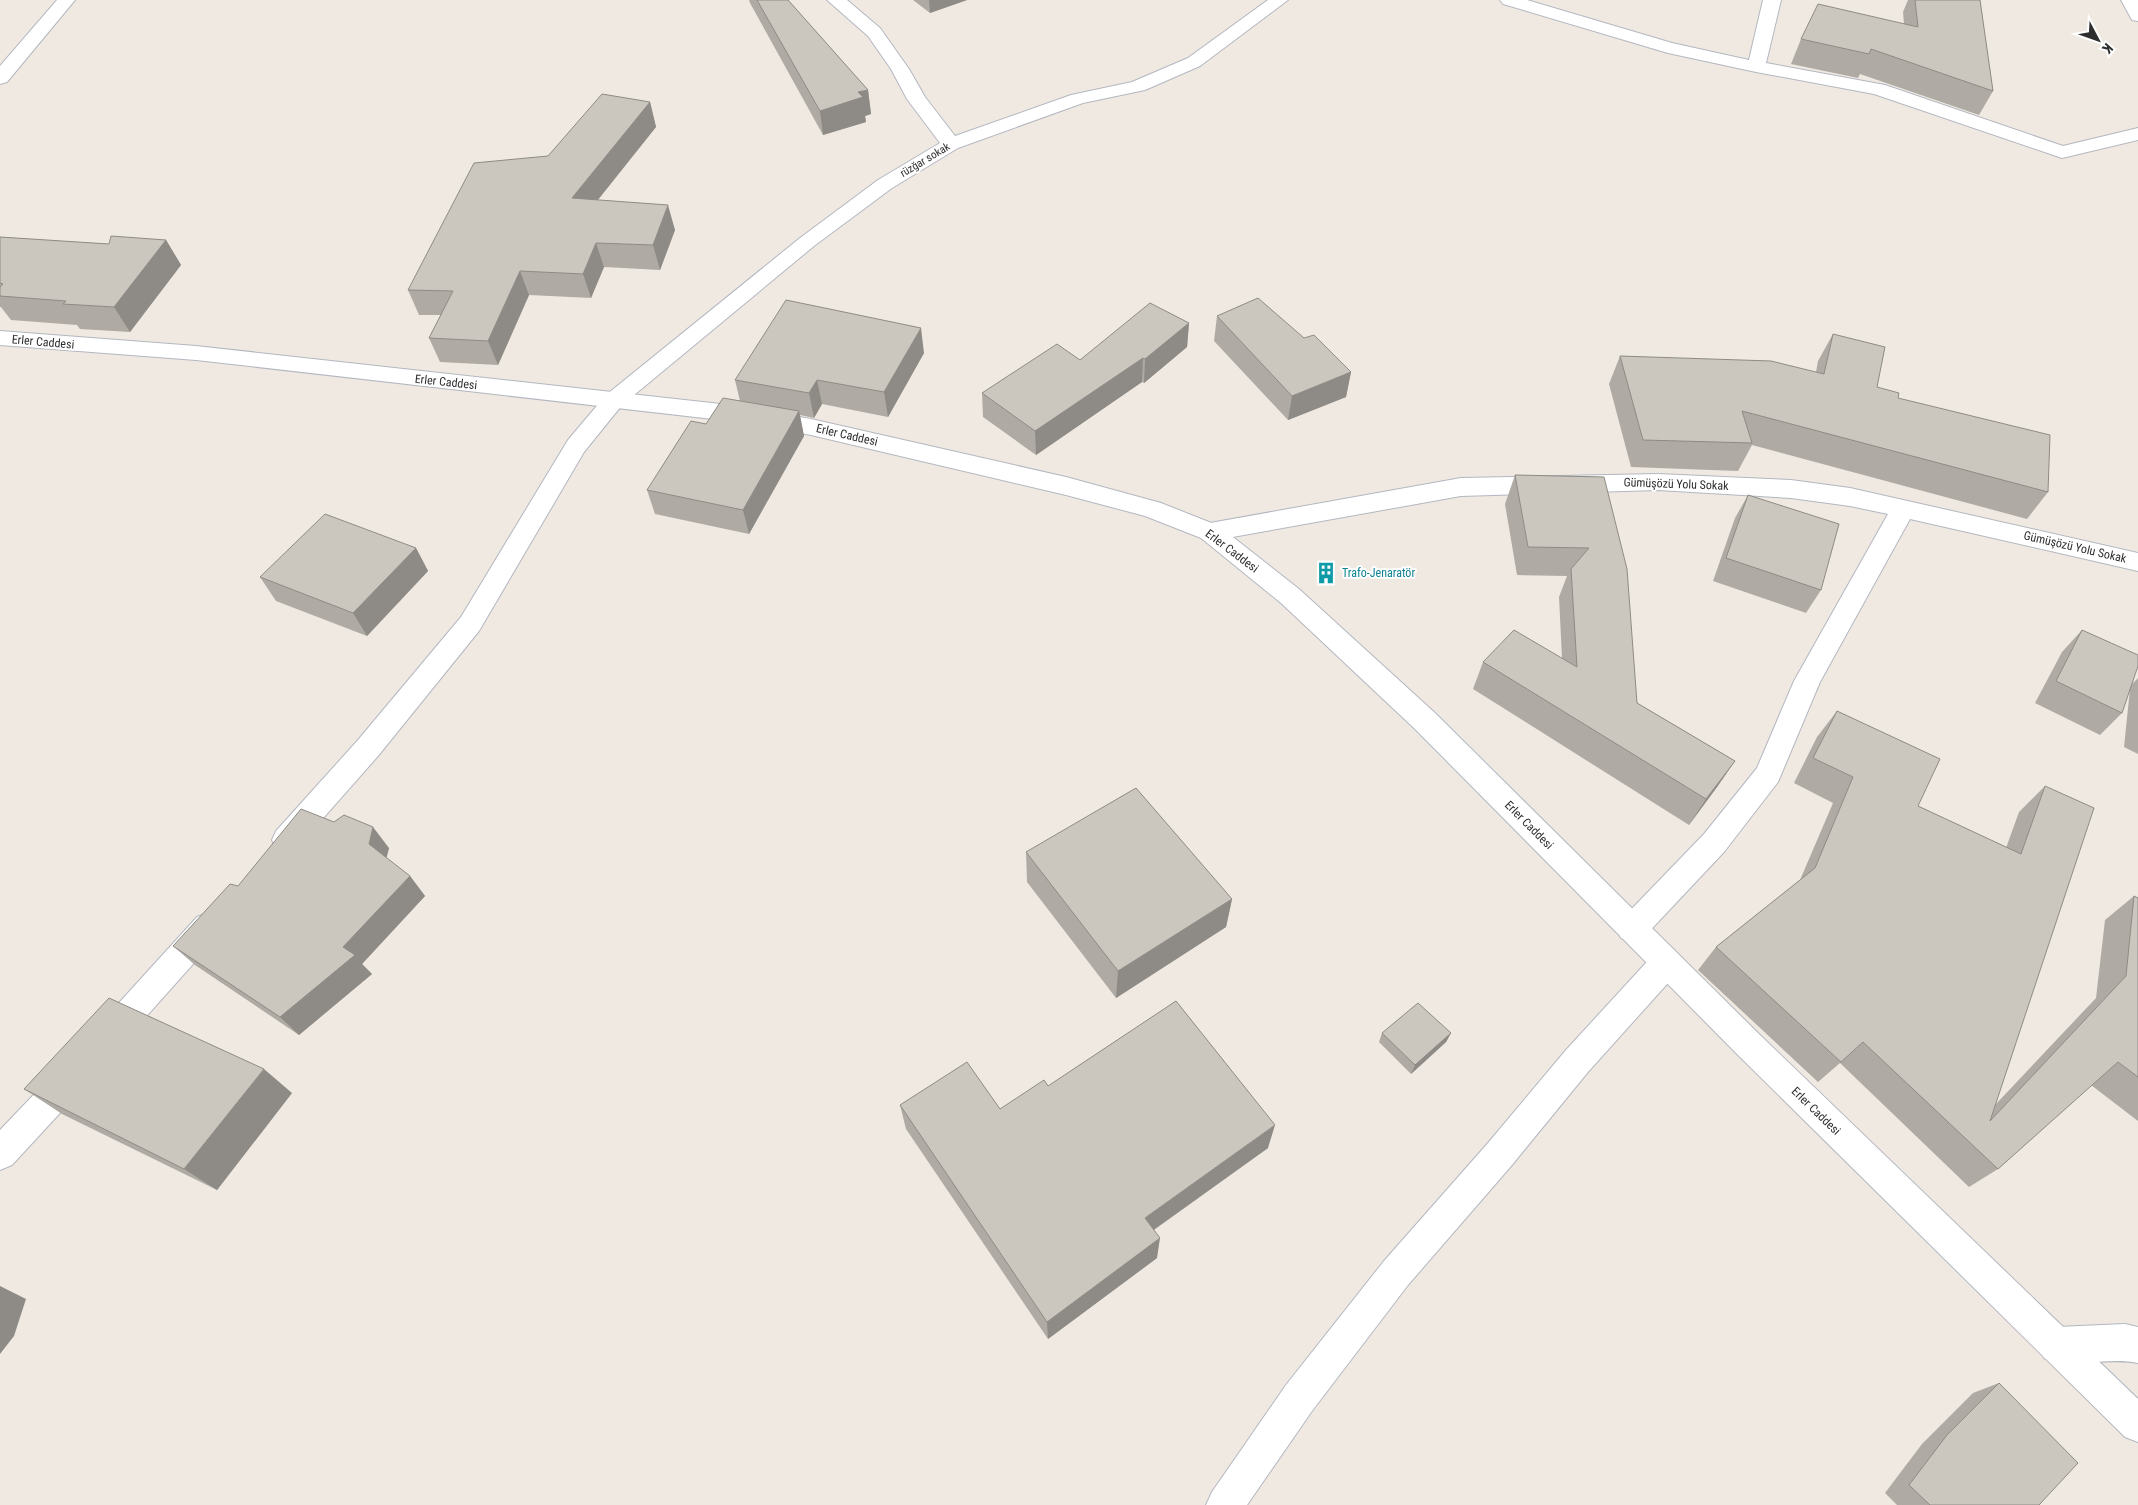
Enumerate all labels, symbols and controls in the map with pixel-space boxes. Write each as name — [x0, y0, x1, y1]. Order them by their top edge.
north arrow — [2073, 15, 2123, 65]
text: K — [2099, 40, 2116, 57]
street label: rüzğar sokak — [898, 140, 952, 180]
street label: Erler Caddesi — [11, 332, 75, 352]
street label: Erler Caddesi — [414, 372, 478, 392]
street label: Erler Caddesi — [815, 421, 879, 449]
street label: Gümüşözü Yolu Sokak — [1623, 475, 1729, 493]
street label: Erler Caddesi — [1203, 527, 1261, 575]
street label: Gümüşözü Yolu Sokak — [2022, 528, 2128, 566]
building icon: Trafo-Jenaratör — [1313, 560, 1339, 586]
place label: Trafo-Jenaratör — [1342, 566, 1415, 580]
street label: Erler Caddesi — [1502, 798, 1556, 852]
street label: Erler Caddesi — [1789, 1084, 1843, 1138]

